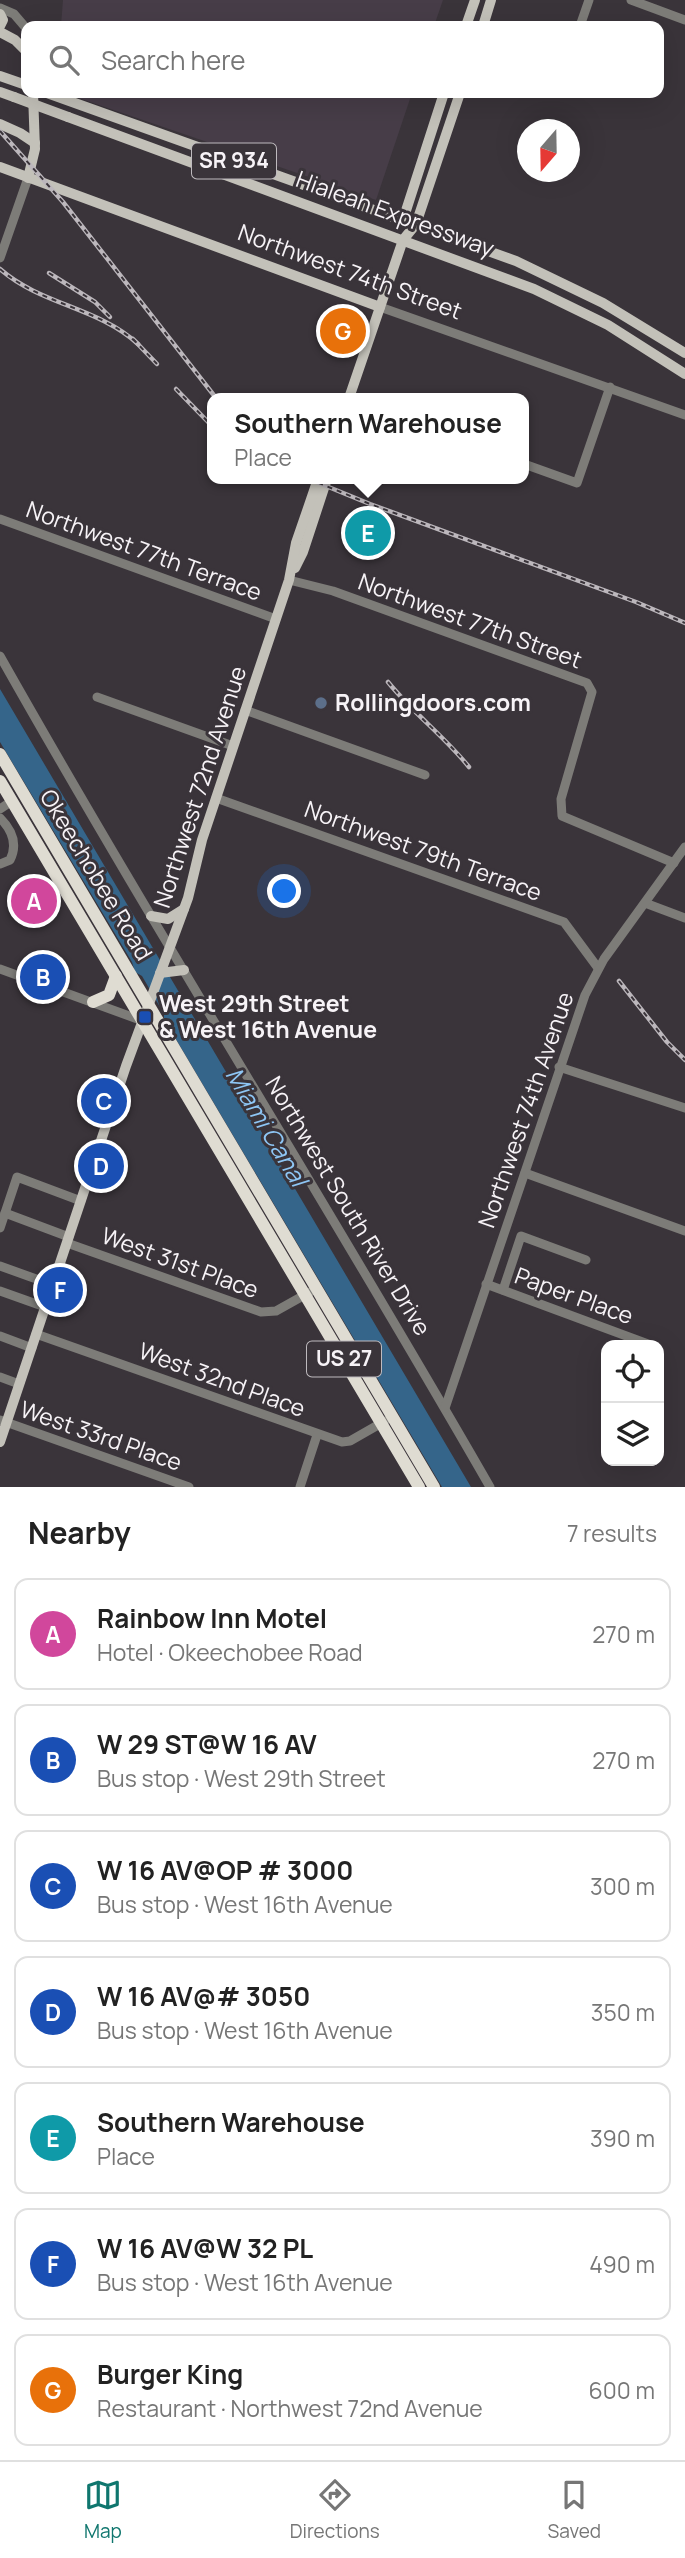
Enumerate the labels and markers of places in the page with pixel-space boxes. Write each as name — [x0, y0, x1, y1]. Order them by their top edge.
pin: G — [320, 305, 366, 357]
pin: E — [345, 507, 391, 559]
place label: Rollingdoors.com — [335, 686, 531, 718]
marker: Rollingdoors.com — [313, 695, 329, 711]
pin: A — [11, 875, 57, 927]
pin: B — [20, 951, 66, 1003]
place label: West 29th Street & West 16th Avenue — [159, 987, 377, 1045]
marker: West 29th Street & West 16th Avenue — [137, 1009, 153, 1025]
pin: C — [81, 1075, 127, 1127]
pin: D — [78, 1140, 124, 1192]
pin: F — [37, 1264, 83, 1316]

